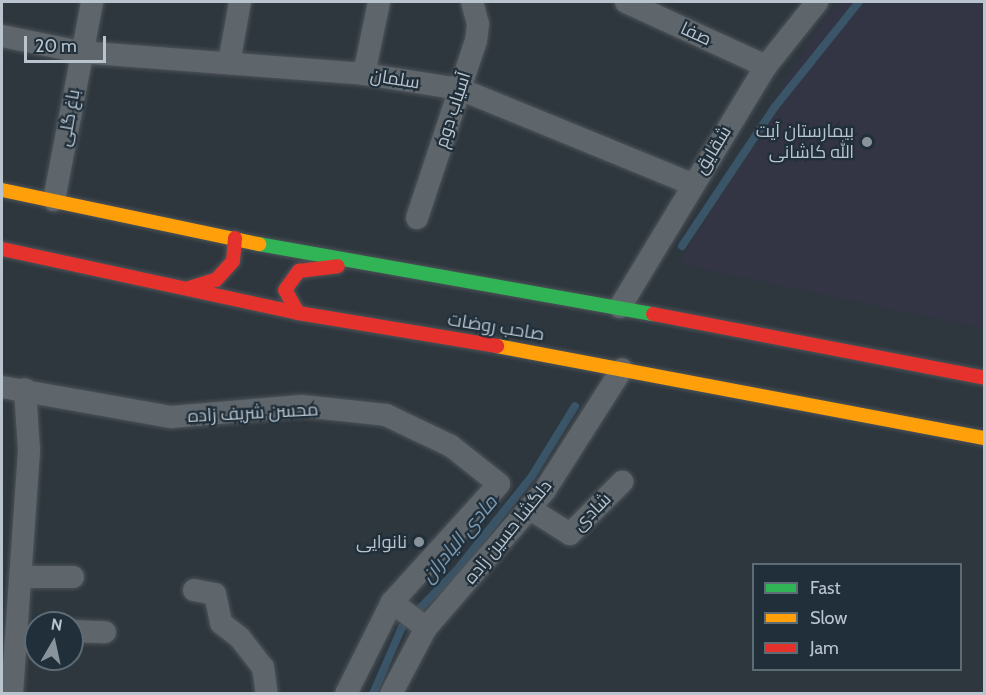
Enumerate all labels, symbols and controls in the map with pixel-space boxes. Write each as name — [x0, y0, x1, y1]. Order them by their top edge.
street label: صفا — [677, 18, 715, 50]
scale bar — [27, 24, 110, 62]
text: 20 m — [35, 35, 77, 57]
street label: سلمان — [369, 64, 421, 94]
street label: آسیاب دوم — [431, 69, 475, 151]
street label: باغ گلی — [53, 88, 85, 148]
place label: بیمارستان آیت الله کاشانی — [756, 121, 854, 164]
street label: شقایق — [690, 122, 736, 178]
marker: بیمارستان آیت الله کاشانی — [858, 133, 876, 151]
street label: صاحب روضات — [446, 309, 546, 345]
street label: محسن شریف زاده — [187, 399, 319, 427]
street label: دلگشا حسین زاده — [460, 476, 556, 588]
street label: شادی — [568, 488, 616, 536]
water label: مادی الیادران — [416, 490, 502, 588]
place label: نانوایی — [356, 531, 407, 553]
marker: نانوایی — [412, 535, 426, 549]
legend — [752, 563, 962, 671]
text: Fast — [810, 577, 841, 599]
text: Slow — [810, 607, 847, 629]
north arrow — [24, 611, 84, 671]
text: N — [50, 614, 64, 635]
text: Jam — [810, 637, 839, 659]

